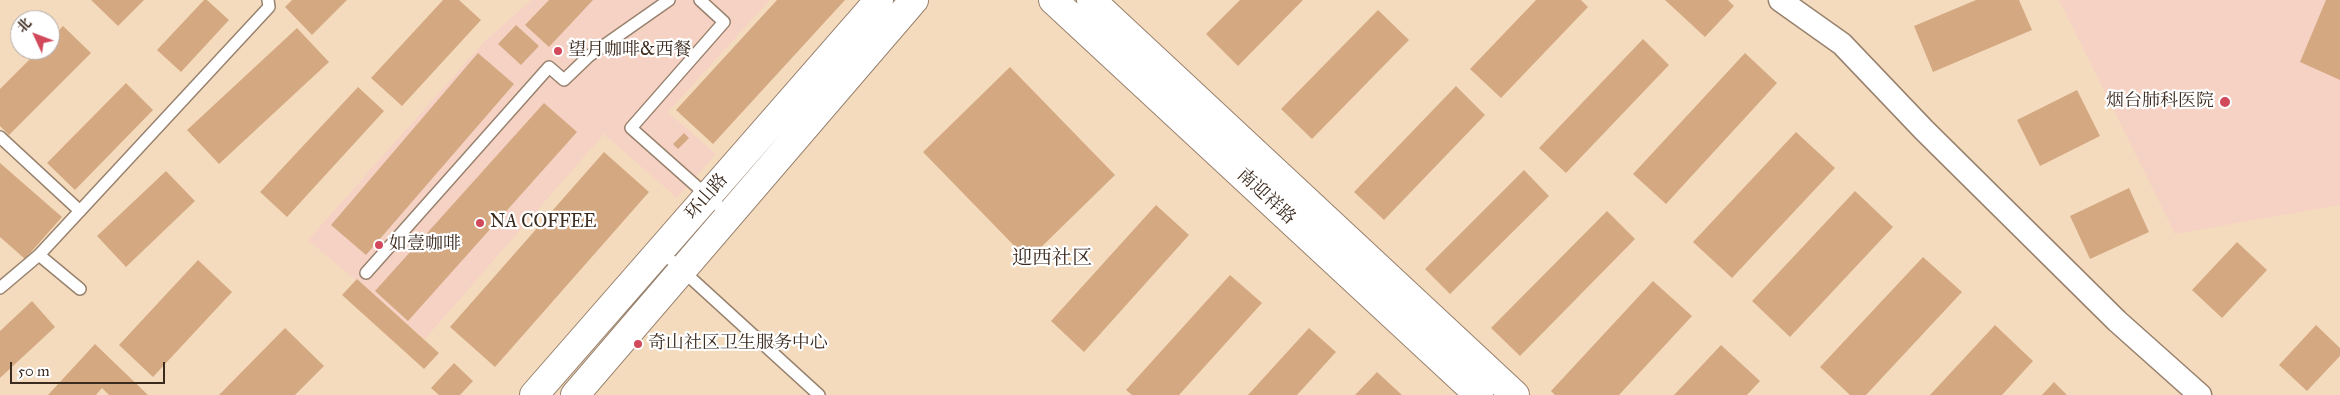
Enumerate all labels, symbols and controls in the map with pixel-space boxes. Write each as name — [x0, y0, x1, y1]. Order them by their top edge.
north arrow — [10, 10, 60, 60]
text: 北 — [13, 14, 35, 36]
place label: 望月咖啡&西餐 — [568, 40, 691, 62]
marker: 望月咖啡&西餐 — [552, 45, 564, 57]
place label: 烟台肺科医院 — [2106, 91, 2214, 113]
marker: 烟台肺科医院 — [2218, 95, 2232, 109]
street label: 南迎祥路 — [1232, 165, 1300, 229]
street label: 环山路 — [681, 170, 733, 224]
place label: NA COFFEE — [490, 212, 596, 234]
marker: NA COFFEE — [474, 217, 486, 229]
place label: 如壹咖啡 — [389, 234, 461, 256]
marker: 如壹咖啡 — [373, 239, 385, 251]
district label: 迎西社区 — [1012, 247, 1092, 271]
place label: 奇山社区卫生服务中心 — [648, 333, 828, 355]
marker: 奇山社区卫生服务中心 — [632, 338, 644, 350]
scale bar — [12, 352, 168, 384]
text: 50 m — [18, 362, 50, 380]

